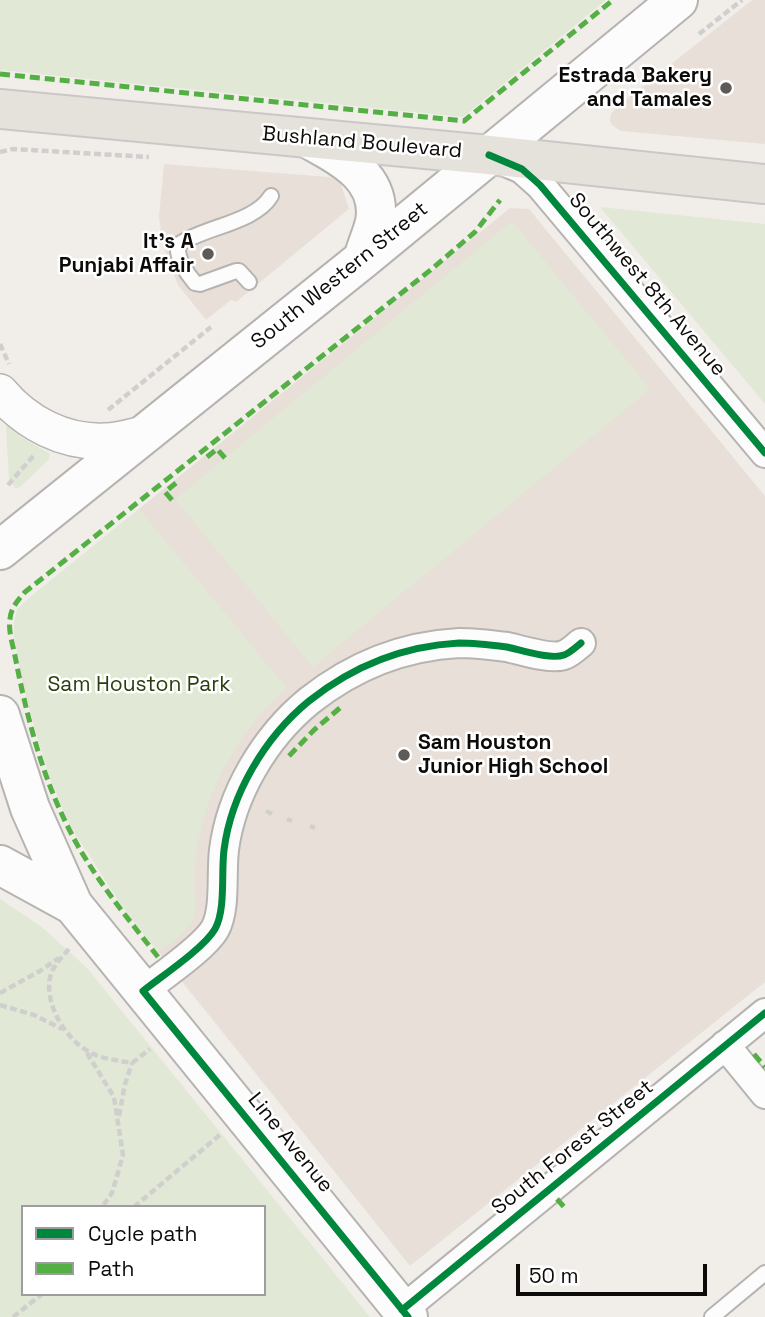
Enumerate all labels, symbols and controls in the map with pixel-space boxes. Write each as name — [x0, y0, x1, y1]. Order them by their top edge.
place label: Estrada Bakery and Tamales — [558, 63, 712, 113]
marker: Estrada Bakery and Tamales — [718, 80, 734, 96]
street label: Bushland Boulevard — [261, 122, 463, 164]
street label: Southwest 8th Avenue — [563, 188, 731, 382]
street label: South Western Street — [247, 197, 433, 355]
place label: It's A Punjabi Affair — [59, 229, 194, 279]
marker: It's A Punjabi Affair — [200, 246, 216, 262]
park label: Sam Houston Park — [47, 672, 231, 698]
place label: Sam Houston Junior High School — [418, 730, 608, 780]
marker: Sam Houston Junior High School — [396, 747, 412, 763]
street label: South Forest Street — [487, 1075, 659, 1221]
street label: Line Avenue — [242, 1088, 338, 1198]
legend — [21, 1205, 266, 1296]
text: Cycle path — [88, 1220, 197, 1247]
scale bar — [520, 1250, 711, 1294]
text: Path — [88, 1255, 134, 1282]
text: 50 m — [529, 1262, 579, 1289]

